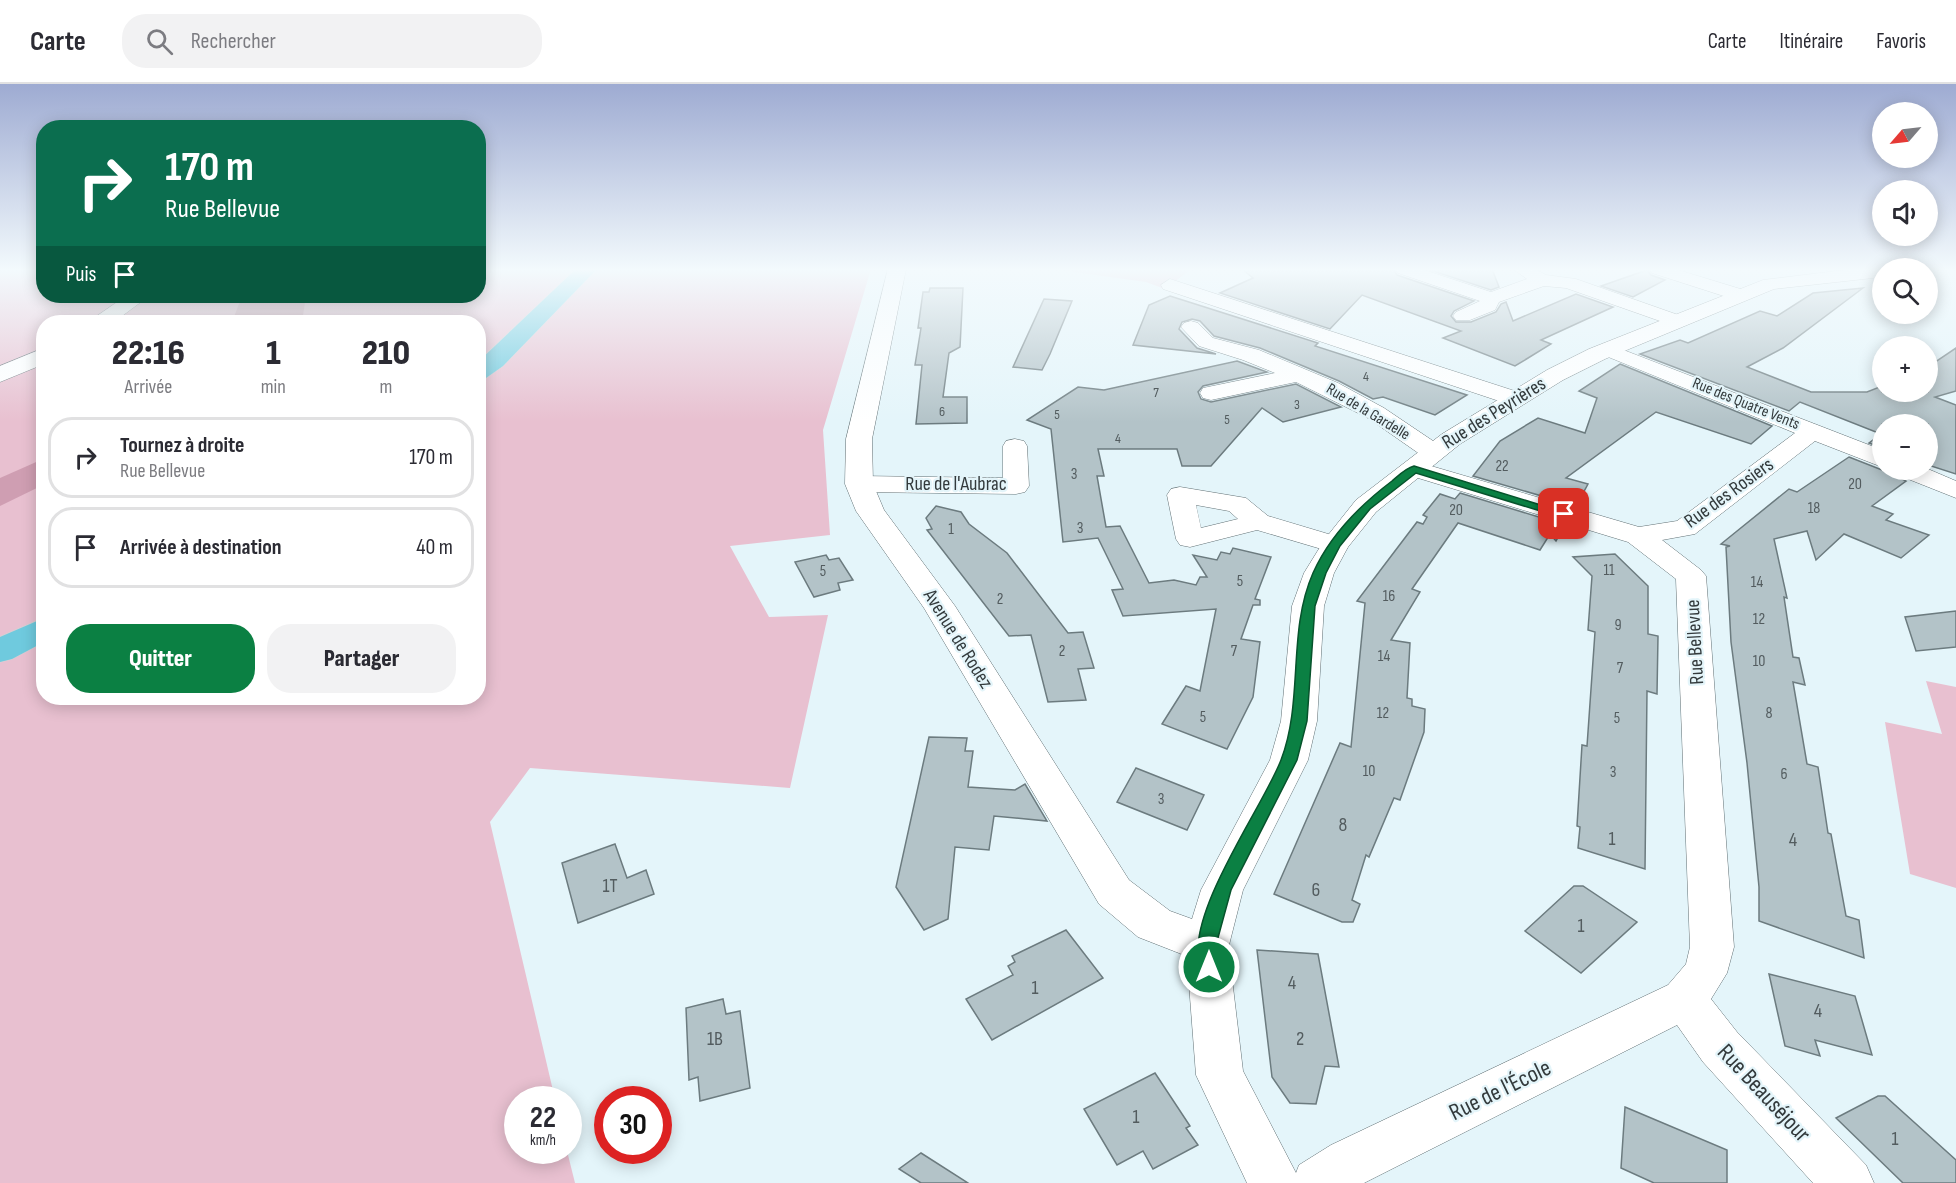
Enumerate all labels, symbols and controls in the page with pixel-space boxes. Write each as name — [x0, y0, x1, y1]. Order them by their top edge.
search box — [122, 14, 542, 68]
text: Carte — [30, 25, 86, 58]
icon: search — [143, 25, 176, 58]
text: Rechercher — [191, 28, 276, 55]
text: Carte — [1708, 29, 1747, 54]
text: Itinéraire — [1780, 29, 1843, 54]
text: Favoris — [1876, 29, 1926, 54]
north arrow — [1872, 102, 1938, 168]
map controls — [1872, 102, 1938, 480]
text: 170 m — [165, 142, 254, 193]
icon: right — [66, 144, 144, 222]
button: sound — [1872, 180, 1938, 246]
text: Rue Bellevue — [165, 193, 280, 225]
icon: arrive — [108, 258, 141, 291]
button: search — [1872, 258, 1938, 324]
text: Puis — [66, 261, 96, 288]
text: 22:16 — [112, 332, 185, 375]
text: 1 — [266, 332, 281, 375]
text: 210 — [362, 332, 410, 375]
button: + — [1872, 336, 1938, 402]
house number: 4 — [1363, 368, 1369, 385]
street label: Rue des Peyrières — [1438, 372, 1550, 454]
street label: Rue des Quatre Vents — [1690, 374, 1803, 434]
text: Arrivée — [124, 375, 172, 399]
text: min — [261, 375, 286, 399]
text: m — [380, 375, 392, 399]
street label: Rue de la Gardelle — [1323, 380, 1413, 444]
house number: 7 — [1153, 384, 1159, 401]
house number: 3 — [1294, 396, 1300, 413]
house number: 6 — [939, 403, 945, 420]
house number: 5 — [1054, 406, 1060, 423]
house number: 5 — [1224, 411, 1230, 428]
button: − — [1872, 414, 1938, 480]
house number: 4 — [1115, 430, 1121, 447]
text: Tournez à droite — [120, 432, 245, 459]
icon: right — [69, 441, 102, 474]
text: 170 m — [409, 444, 453, 471]
street label: Rue des Rosiers — [1680, 453, 1778, 533]
house number: 22 — [1495, 457, 1509, 476]
text: Rue Bellevue — [120, 459, 205, 483]
house number: 3 — [1071, 465, 1077, 484]
street label: Rue de l'Aubrac — [905, 472, 1007, 496]
house number: 20 — [1848, 475, 1862, 494]
pin — [1538, 488, 1589, 539]
icon: arrive — [1547, 497, 1580, 530]
house number: 18 — [1808, 499, 1820, 518]
house number: 20 — [1449, 501, 1463, 520]
house number: 3 — [1077, 519, 1083, 538]
house number: 1 — [948, 520, 954, 539]
icon: arrive — [69, 531, 102, 564]
text: Arrivée à destination — [120, 534, 282, 561]
text: 40 m — [416, 534, 453, 561]
house number: 11 — [1603, 561, 1615, 580]
house number: 5 — [820, 562, 826, 581]
house number: 5 — [1237, 572, 1243, 591]
house number: 14 — [1751, 573, 1763, 592]
street label: Avenue de Rodez — [917, 584, 998, 693]
house number: 16 — [1383, 587, 1395, 606]
house number: 2 — [997, 590, 1003, 609]
street label: Rue Bellevue — [1681, 599, 1709, 685]
house number: 12 — [1753, 610, 1765, 629]
house number: 9 — [1614, 616, 1622, 635]
button: Quitter — [66, 624, 255, 693]
button: Partager — [267, 624, 456, 693]
house number: 2 — [1059, 642, 1065, 661]
house number: 7 — [1231, 642, 1238, 661]
house number: 14 — [1378, 647, 1390, 666]
house number: 10 — [1753, 652, 1765, 671]
house number: 7 — [1617, 659, 1624, 678]
house number: 12 — [1377, 704, 1389, 723]
house number: 8 — [1765, 704, 1773, 723]
house number: 5 — [1200, 708, 1206, 727]
house number: 5 — [1614, 709, 1620, 728]
house number: 10 — [1363, 762, 1375, 781]
house number: 3 — [1610, 763, 1616, 782]
house number: 6 — [1780, 765, 1788, 784]
house number: 3 — [1158, 790, 1164, 809]
house number: 8 — [1339, 813, 1347, 837]
house number: 1 — [1609, 827, 1616, 851]
house number: 4 — [1789, 828, 1797, 852]
house number: 1T — [602, 874, 618, 898]
house number: 6 — [1312, 878, 1320, 902]
house number: 1 — [1578, 914, 1585, 938]
position arrow — [1177, 935, 1241, 999]
house number: 4 — [1288, 971, 1296, 995]
house number: 1 — [1032, 976, 1039, 1000]
house number: 4 — [1814, 999, 1822, 1023]
house number: 1B — [707, 1027, 723, 1051]
house number: 2 — [1296, 1027, 1304, 1051]
street label: Rue Beauséjour — [1711, 1038, 1817, 1148]
street label: Rue de l'École — [1444, 1053, 1556, 1127]
speed limit sign: 30 — [594, 1086, 672, 1164]
text: 22 — [530, 1100, 556, 1136]
house number: 1 — [1133, 1105, 1140, 1129]
house number: 1 — [1892, 1127, 1899, 1151]
text: km/h — [530, 1131, 556, 1150]

